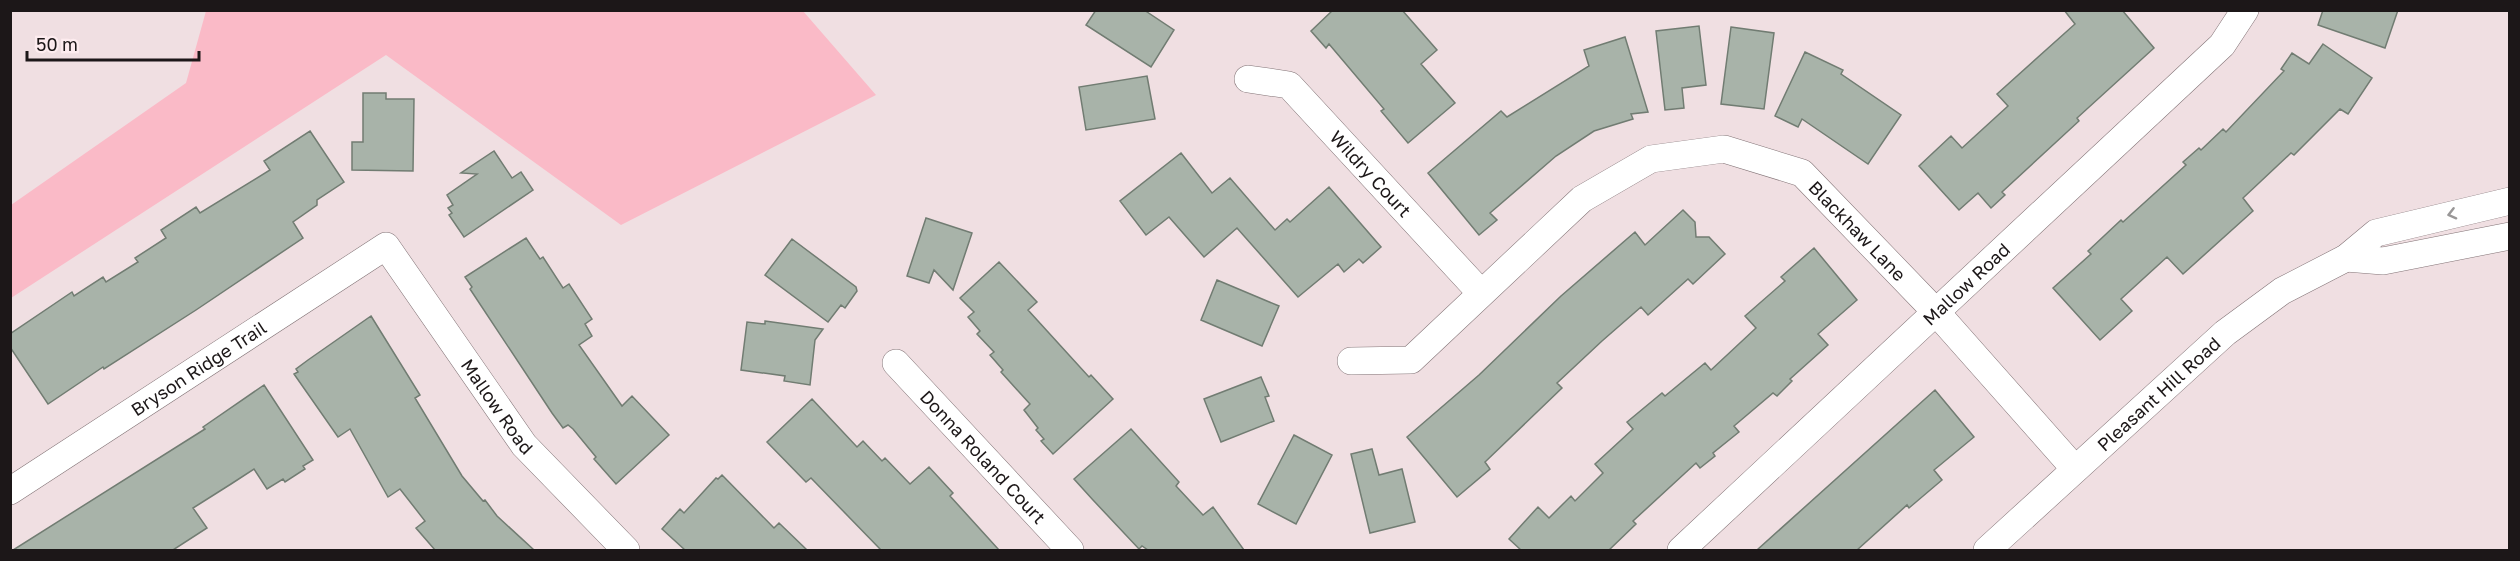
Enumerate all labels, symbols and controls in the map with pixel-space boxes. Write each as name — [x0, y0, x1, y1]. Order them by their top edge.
scale bar — [27, 24, 200, 62]
text: 50 m — [36, 33, 78, 55]
street label: Wildry Court — [1326, 126, 1416, 221]
street label: Blackhaw Lane — [1804, 176, 1911, 285]
one-way arrow — [2448, 207, 2458, 220]
street label: Mallow Road — [1918, 238, 2014, 330]
street label: Bryson Ridge Trail — [127, 316, 270, 420]
street label: Pleasant Hill Road — [2092, 332, 2225, 455]
street label: Mallow Road — [457, 355, 538, 459]
street label: Donna Roland Court — [916, 385, 1051, 528]

